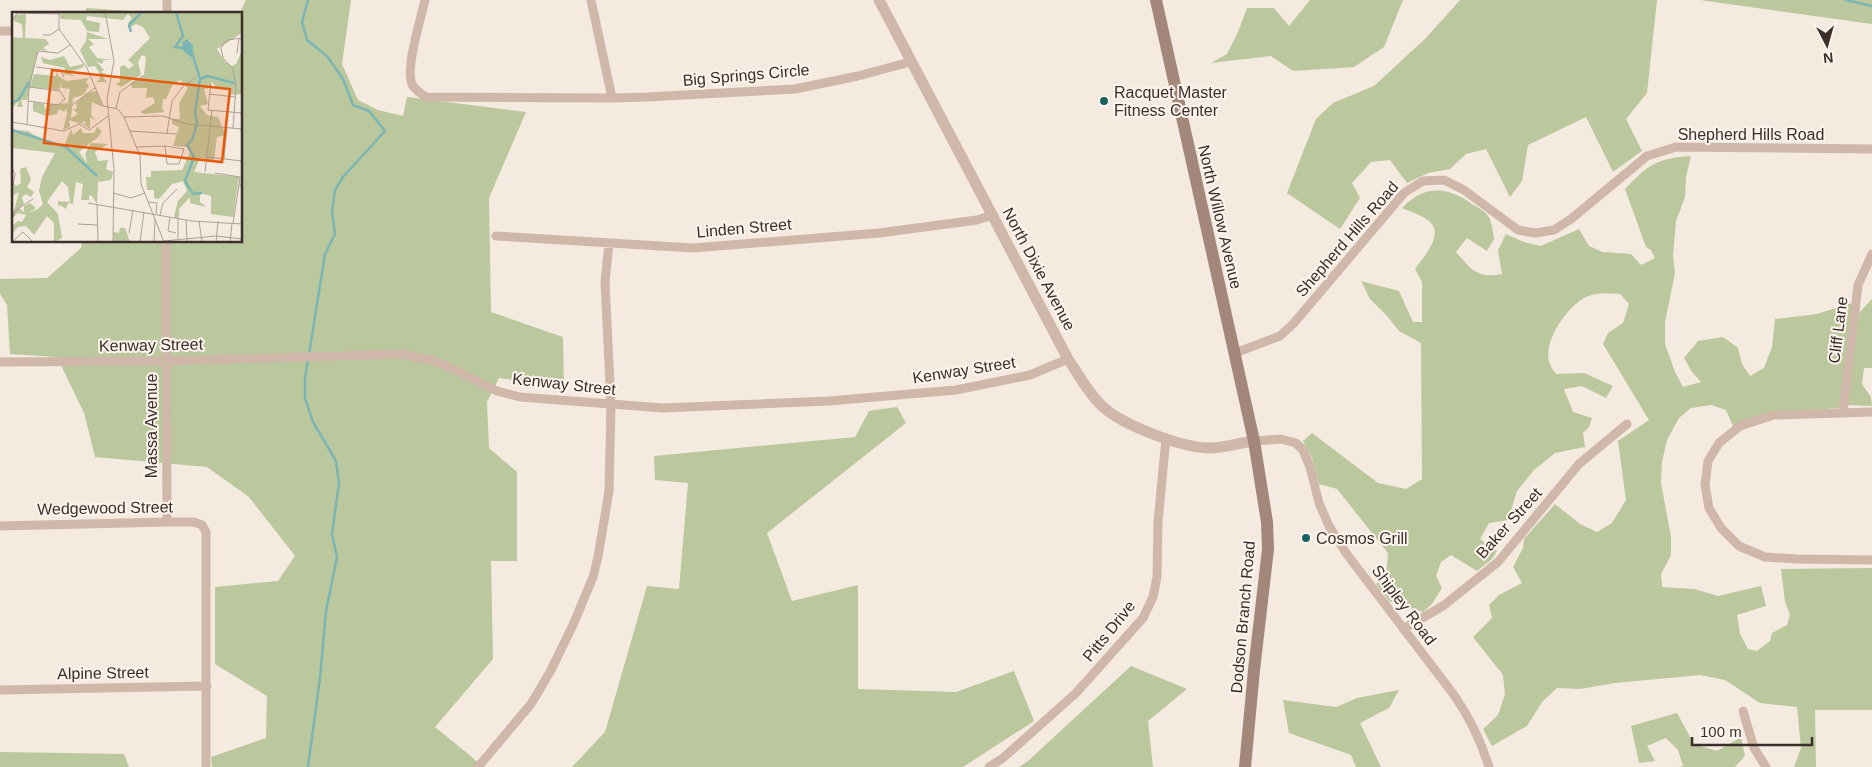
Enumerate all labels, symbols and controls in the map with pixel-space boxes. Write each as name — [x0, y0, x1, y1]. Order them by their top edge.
inset map — [12, 12, 242, 242]
north arrow — [1802, 20, 1852, 70]
text: N — [1822, 49, 1834, 66]
street label: Big Springs Circle — [682, 61, 810, 89]
place label: Racquet Master Fitness Center — [1114, 84, 1228, 119]
marker: Racquet Master Fitness Center — [1098, 95, 1110, 107]
street label: Shepherd Hills Road — [1678, 126, 1824, 143]
street label: North Willow Avenue — [1195, 143, 1245, 291]
street label: Shepherd Hills Road — [1292, 178, 1402, 300]
street label: North Dixie Avenue — [999, 205, 1079, 333]
street label: Linden Street — [696, 215, 793, 241]
street label: Cliff Lane — [1825, 295, 1851, 364]
street label: Kenway Street — [99, 336, 204, 354]
street label: Kenway Street — [911, 353, 1017, 387]
street label: Kenway Street — [511, 370, 617, 398]
street label: Massa Avenue — [143, 374, 160, 478]
street label: Baker Street — [1473, 484, 1545, 562]
street label: Wedgewood Street — [37, 498, 174, 518]
place label: Cosmos Grill — [1316, 530, 1408, 547]
marker: Cosmos Grill — [1300, 532, 1312, 544]
street label: Dodson Branch Road — [1228, 540, 1258, 694]
street label: Shipley Road — [1369, 562, 1439, 648]
street label: Pitts Drive — [1079, 597, 1139, 665]
street label: Alpine Street — [57, 664, 150, 682]
scale bar — [1692, 714, 1812, 746]
text: 100 m — [1700, 723, 1742, 740]

